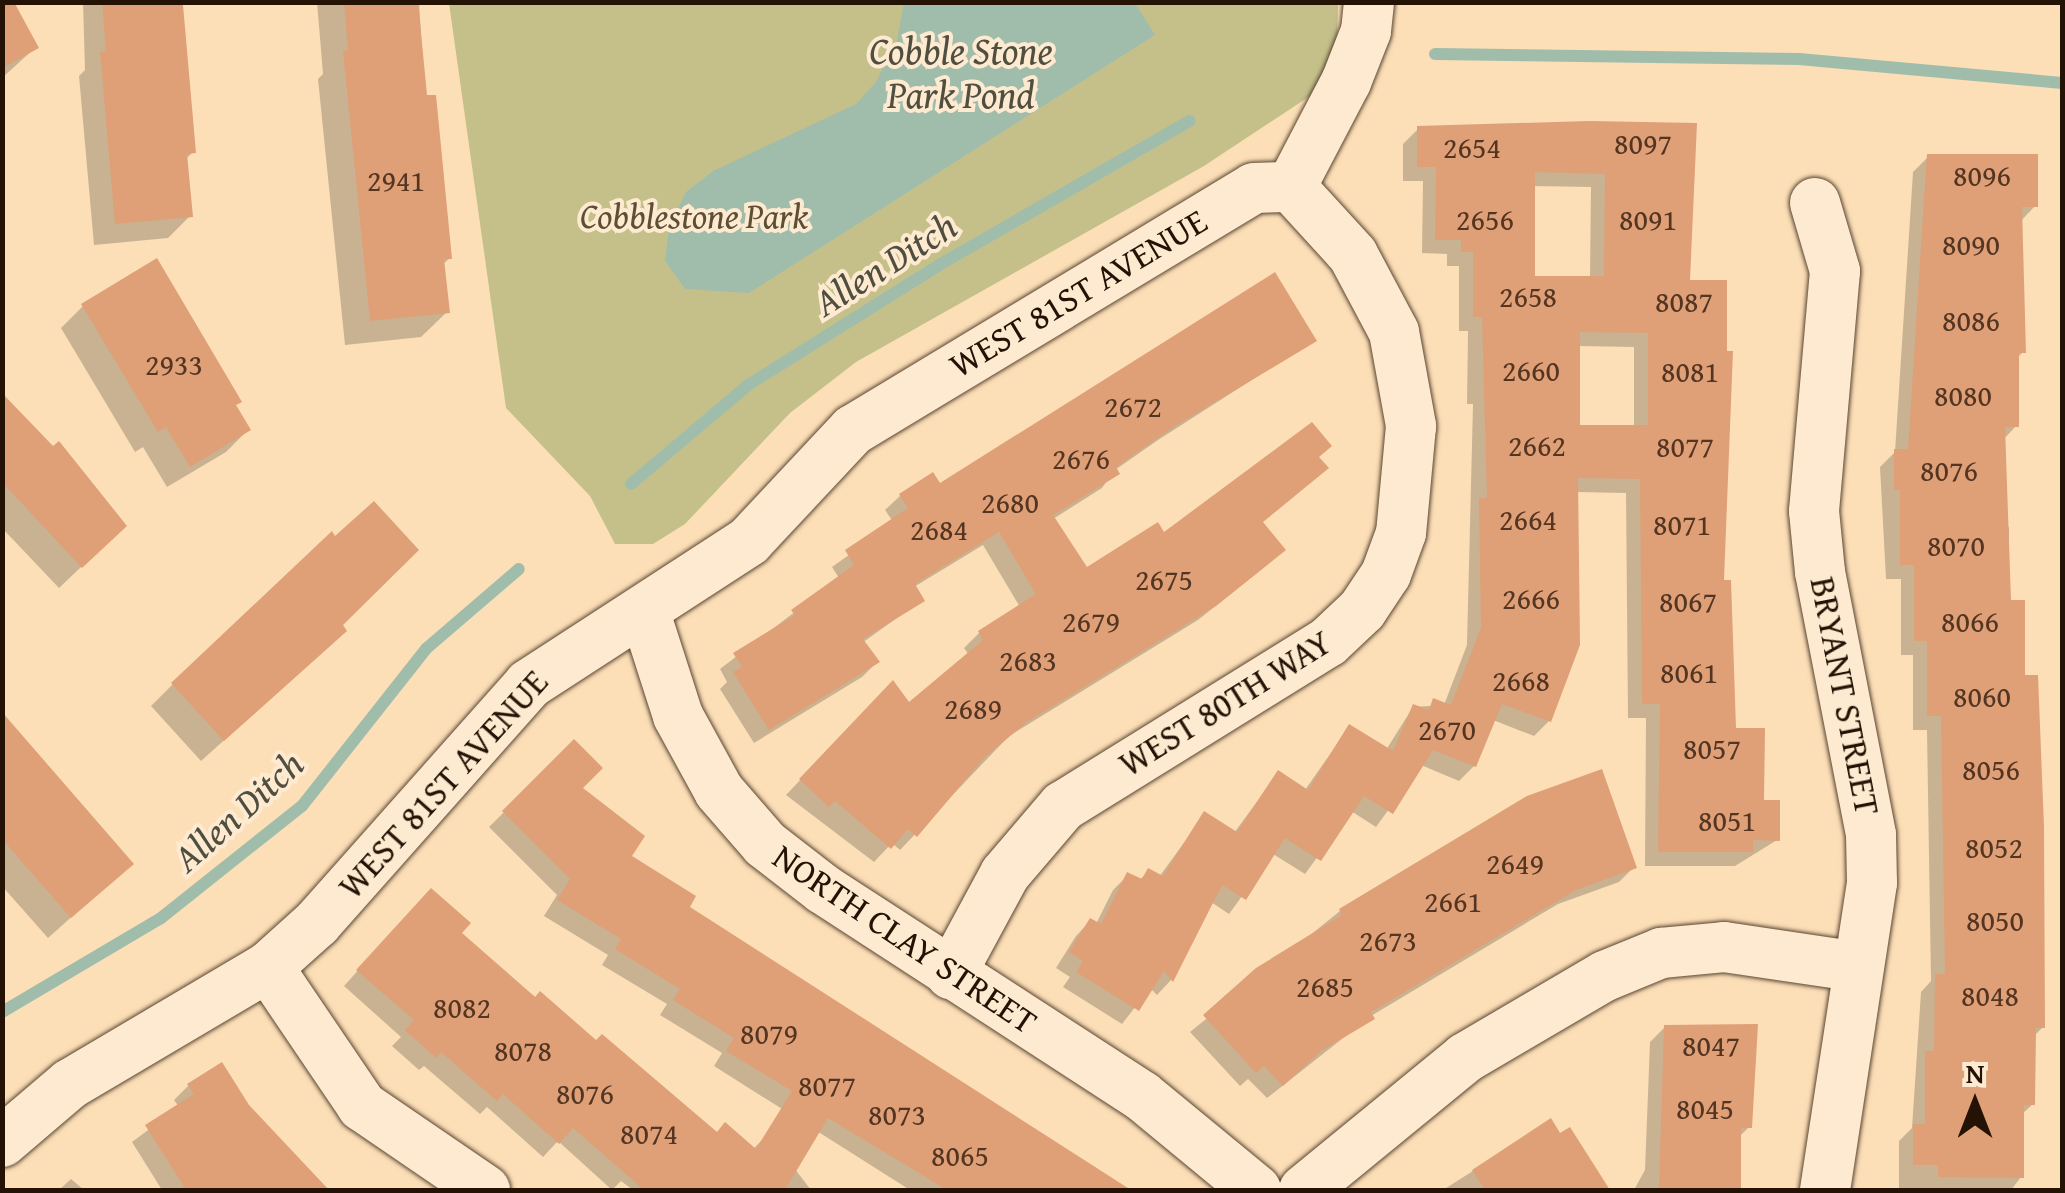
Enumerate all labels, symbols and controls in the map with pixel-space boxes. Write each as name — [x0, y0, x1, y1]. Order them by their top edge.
water label: Cobble Stone Park Pond — [869, 28, 1053, 117]
house number: 8097 — [1614, 125, 1672, 161]
house number: 2654 — [1443, 129, 1501, 165]
house number: 8096 — [1953, 157, 2011, 193]
house number: 2941 — [367, 162, 425, 198]
park label: Cobblestone Park — [580, 195, 808, 237]
street label: WEST 81ST AVENUE — [942, 200, 1214, 386]
house number: 2656 — [1456, 201, 1514, 237]
house number: 8091 — [1619, 201, 1677, 237]
water label: Allen Ditch — [805, 202, 965, 326]
house number: 8090 — [1942, 226, 2000, 262]
house number: 2658 — [1499, 278, 1557, 314]
house number: 8087 — [1655, 283, 1713, 319]
house number: 8086 — [1942, 302, 2000, 338]
house number: 2933 — [145, 346, 203, 382]
house number: 2660 — [1502, 352, 1560, 388]
house number: 8081 — [1661, 353, 1719, 389]
house number: 8080 — [1934, 377, 1992, 413]
house number: 2672 — [1104, 388, 1162, 424]
house number: 2662 — [1508, 427, 1566, 463]
house number: 8077 — [1656, 428, 1714, 464]
house number: 2676 — [1052, 440, 1110, 476]
house number: 8076 — [1920, 452, 1978, 488]
house number: 2680 — [981, 484, 1039, 520]
house number: 2664 — [1499, 501, 1557, 537]
house number: 8071 — [1653, 506, 1711, 542]
house number: 2684 — [910, 511, 968, 547]
house number: 8070 — [1927, 527, 1985, 563]
house number: 2675 — [1135, 561, 1193, 597]
street label: BRYANT STREET — [1801, 573, 1889, 819]
house number: 2666 — [1502, 580, 1560, 616]
house number: 8067 — [1659, 583, 1717, 619]
house number: 2679 — [1062, 603, 1120, 639]
house number: 8066 — [1941, 603, 1999, 639]
street label: WEST 80TH WAY — [1111, 621, 1339, 785]
house number: 2683 — [999, 642, 1057, 678]
house number: 8061 — [1660, 654, 1718, 690]
street label: WEST 81ST AVENUE — [329, 661, 557, 907]
house number: 2668 — [1492, 662, 1550, 698]
house number: 8060 — [1953, 678, 2011, 714]
house number: 2689 — [944, 690, 1002, 726]
house number: 2670 — [1418, 711, 1476, 747]
house number: 8057 — [1683, 730, 1741, 766]
water label: Allen Ditch — [164, 741, 312, 881]
house number: 8056 — [1962, 751, 2020, 787]
house number: 8051 — [1698, 802, 1756, 838]
house number: 8052 — [1965, 829, 2023, 865]
street label: NORTH CLAY STREET — [765, 835, 1045, 1043]
house number: 2649 — [1486, 845, 1544, 881]
house number: 2661 — [1424, 883, 1482, 919]
house number: 8050 — [1966, 902, 2024, 938]
house number: 2673 — [1359, 922, 1417, 958]
house number: 2685 — [1296, 968, 1354, 1004]
house number: 8048 — [1961, 977, 2019, 1013]
house number: 8082 — [433, 989, 491, 1025]
house number: 8079 — [740, 1015, 798, 1051]
house number: 8047 — [1682, 1027, 1740, 1063]
house number: 8078 — [494, 1032, 552, 1068]
text: N — [1966, 1052, 1984, 1093]
north arrow — [1925, 1053, 2025, 1153]
house number: 8077 — [798, 1067, 856, 1103]
house number: 8076 — [556, 1075, 614, 1111]
house number: 8045 — [1676, 1090, 1734, 1126]
house number: 8073 — [868, 1096, 926, 1132]
house number: 8074 — [620, 1115, 678, 1151]
house number: 8065 — [931, 1137, 989, 1173]

